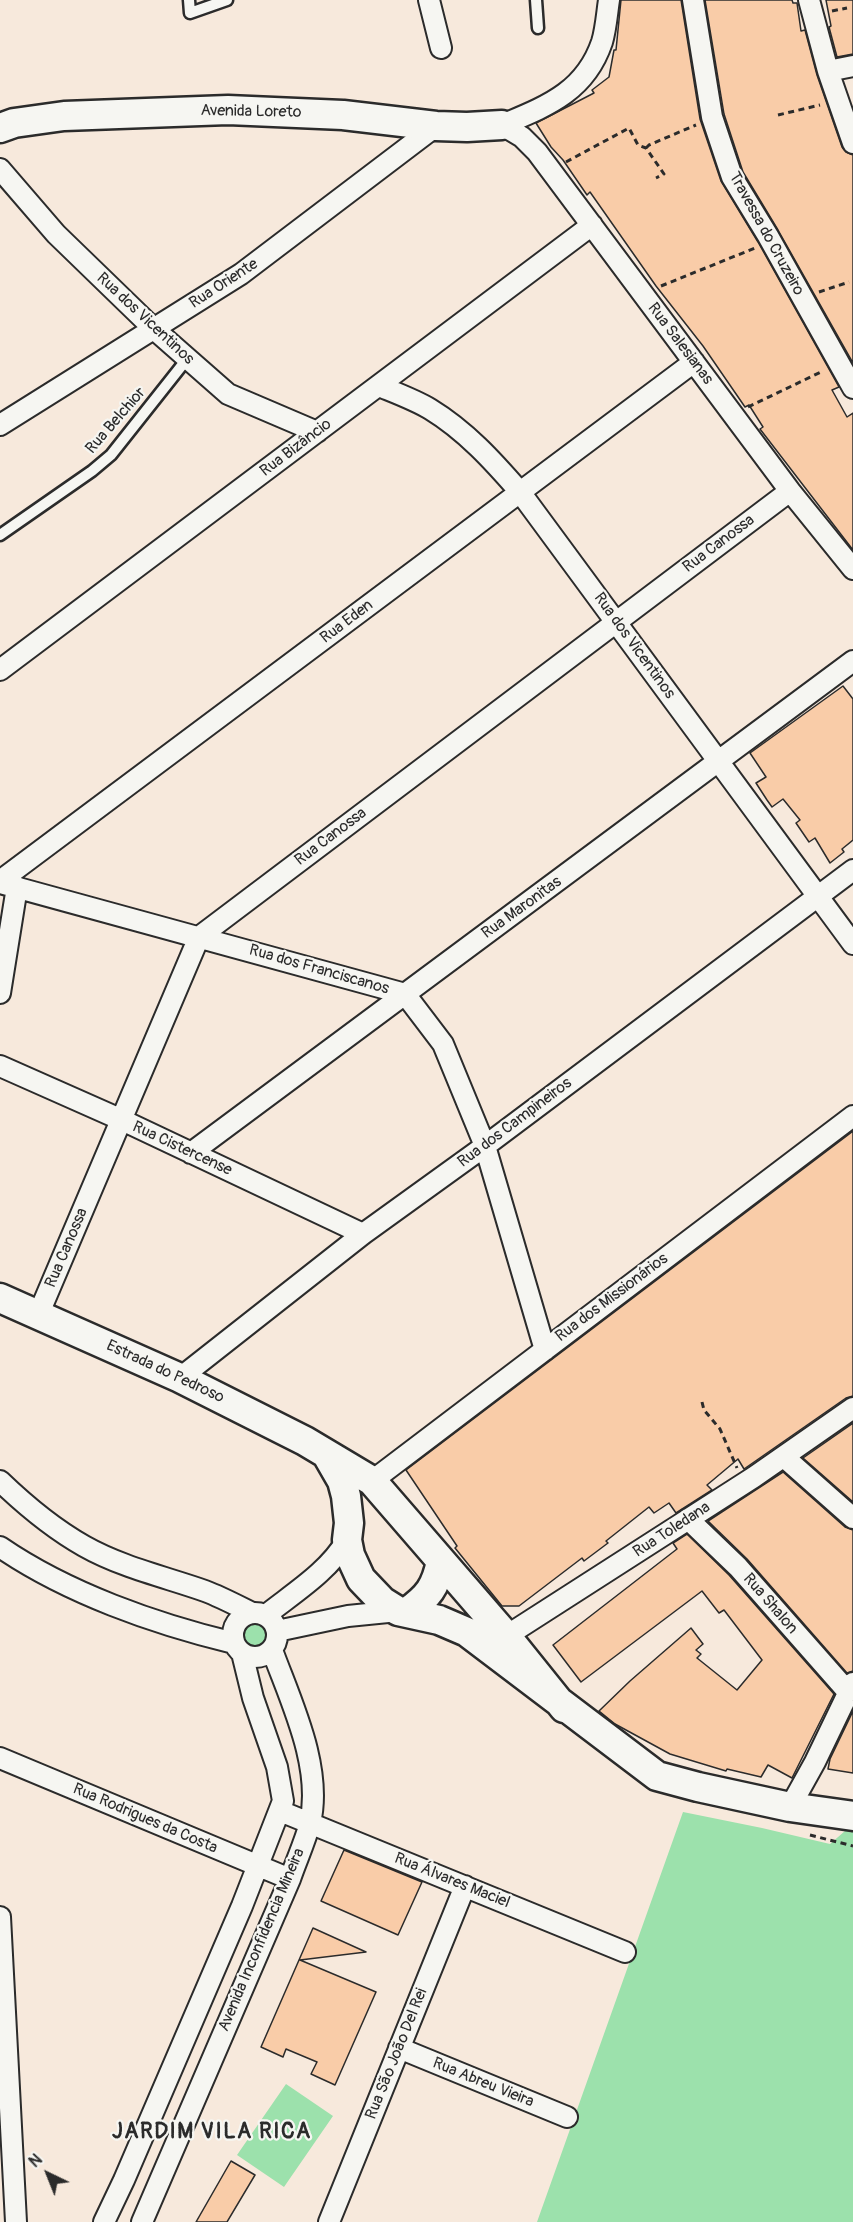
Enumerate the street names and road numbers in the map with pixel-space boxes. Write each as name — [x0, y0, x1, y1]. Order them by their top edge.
street label: Avenida Loreto — [200, 102, 302, 122]
street label: Travessa do Cruzeiro — [724, 169, 808, 299]
street label: Rua Oriente — [186, 255, 262, 313]
street label: Rua dos Vicentinos — [92, 269, 198, 369]
street label: Rua Salesianas — [643, 299, 717, 389]
street label: Rua Belchior — [82, 384, 150, 458]
street label: Rua Bizâncio — [256, 415, 336, 481]
street label: Rua Canossa — [679, 511, 759, 577]
street label: Rua dos Vicentinos — [589, 589, 679, 703]
street label: Rua Eden — [317, 596, 377, 648]
street label: Rua Canossa — [291, 804, 371, 870]
street label: Rua Maronitas — [478, 873, 566, 943]
street label: Rua dos Franciscanos — [247, 941, 391, 999]
street label: Rua dos Campineiros — [454, 1074, 576, 1172]
street label: Rua Cistercense — [129, 1118, 235, 1180]
street label: Rua Canossa — [42, 1205, 92, 1291]
street label: Rua dos Missionários — [552, 1249, 672, 1347]
street label: Estrada do Pedroso — [103, 1336, 227, 1408]
street label: Rua Toledana — [630, 1498, 714, 1562]
street label: Rua Shalon — [739, 1570, 801, 1638]
street label: Rua Rodrigues da Costa — [70, 1780, 220, 1858]
street label: Avenida Inconfidencia Mineira — [215, 1846, 309, 2034]
street label: Rua Álvares Maciel — [391, 1849, 513, 1913]
street label: Rua São João Del Rei — [362, 1986, 432, 2122]
street label: Rua Abreu Vieira — [430, 2054, 536, 2112]

